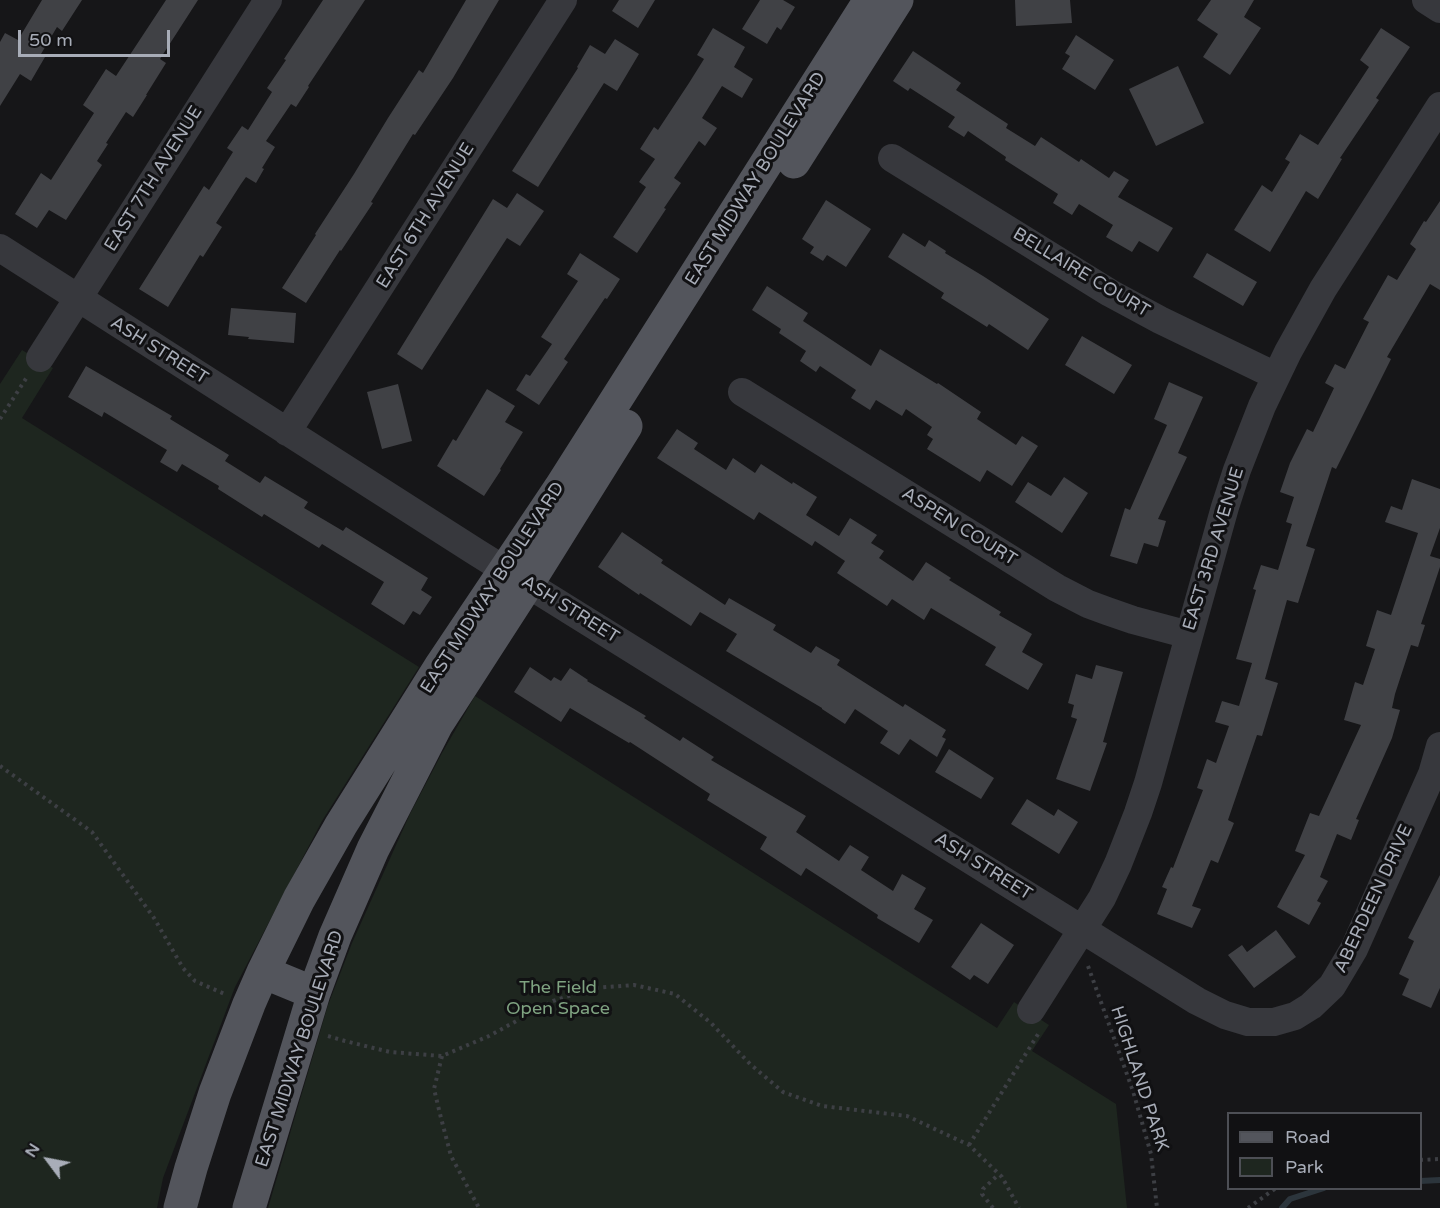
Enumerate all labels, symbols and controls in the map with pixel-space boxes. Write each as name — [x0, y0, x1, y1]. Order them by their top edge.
scale bar — [21, 18, 172, 56]
text: 50 m — [29, 29, 73, 51]
street label: EAST MIDWAY BOULEVARD — [681, 68, 831, 290]
street label: EAST 7TH AVENUE — [100, 102, 208, 256]
street label: EAST 6TH AVENUE — [372, 139, 480, 293]
street label: BELLAIRE COURT — [1009, 224, 1153, 322]
street label: ASH STREET — [106, 312, 212, 390]
street label: EAST 3RD AVENUE — [1179, 465, 1249, 633]
street label: EAST MIDWAY BOULEVARD — [416, 478, 570, 698]
street label: ASPEN COURT — [898, 483, 1020, 571]
street label: ASH STREET — [517, 571, 623, 649]
street label: ABERDEEN DRIVE — [1330, 821, 1418, 977]
street label: ASH STREET — [930, 828, 1036, 906]
street label: EAST MIDWAY BOULEVARD — [251, 928, 349, 1170]
park label: The Field Open Space — [506, 977, 610, 1020]
street label: HIGHLAND PARK — [1105, 1004, 1173, 1154]
legend — [1227, 1112, 1422, 1190]
text: Road — [1285, 1126, 1330, 1148]
north arrow — [18, 1130, 78, 1190]
text: N — [21, 1140, 45, 1161]
text: Park — [1285, 1156, 1323, 1178]

